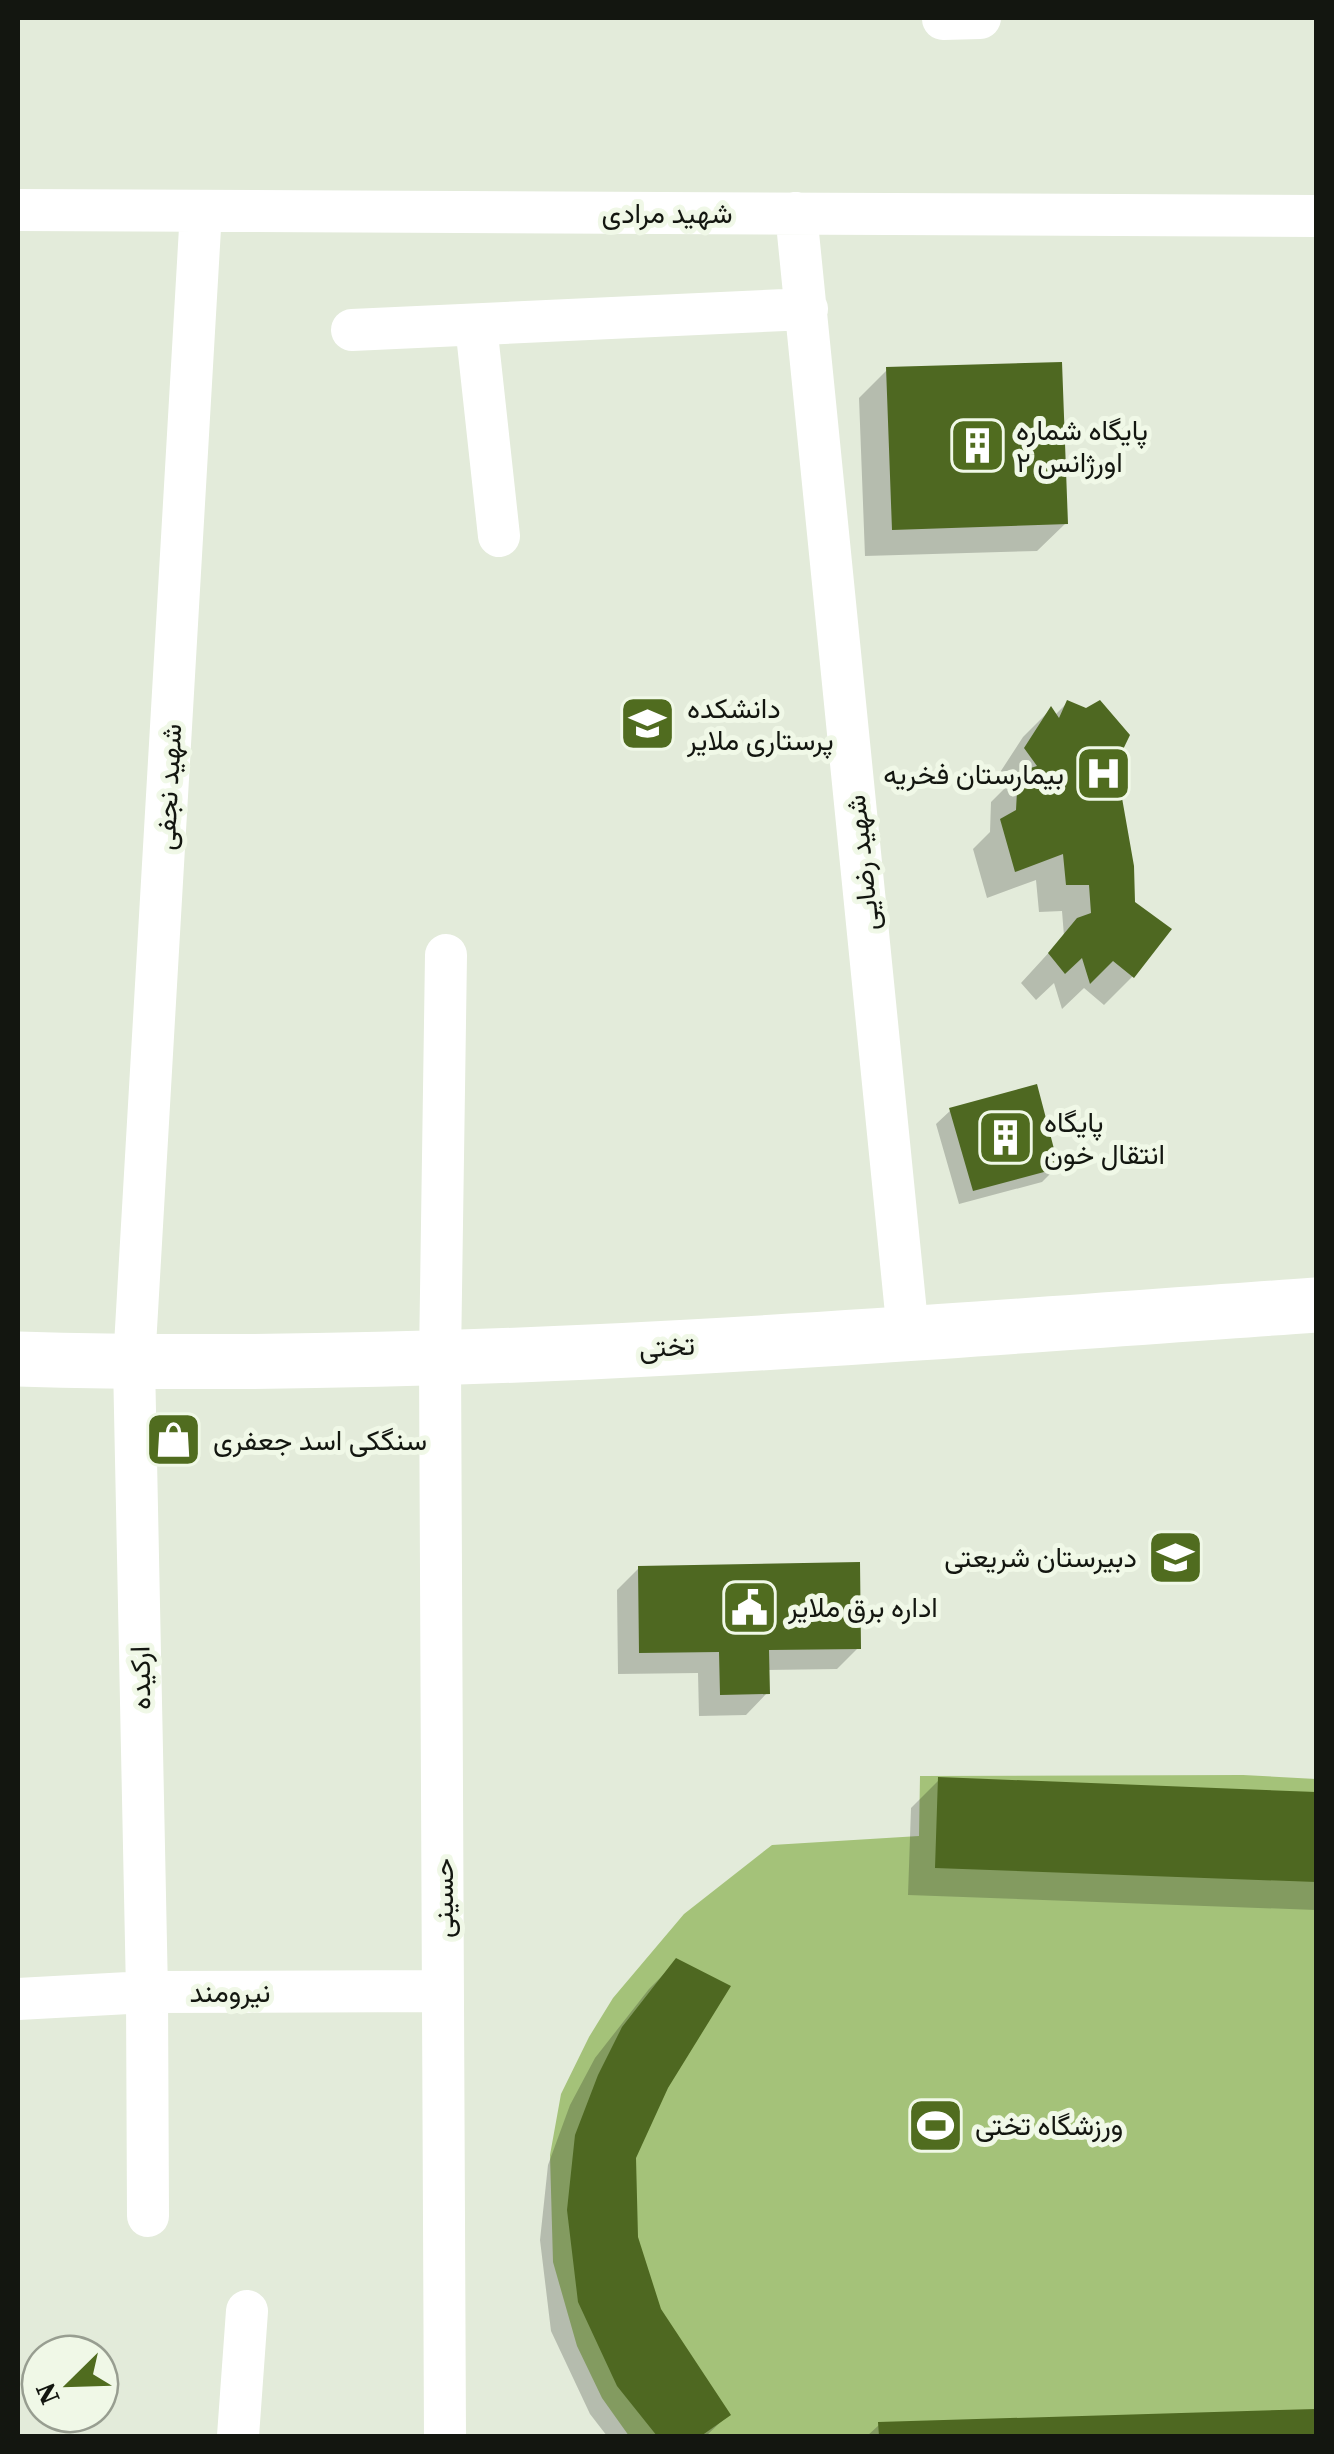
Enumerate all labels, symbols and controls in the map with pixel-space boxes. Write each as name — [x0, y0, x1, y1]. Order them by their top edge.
street label: شهید مرادی — [601, 194, 733, 232]
place label: پایگاه شماره ۲ اورژانس — [1016, 411, 1148, 481]
building icon: پایگاه شماره ۲ اورژانس — [947, 416, 1007, 476]
place label: دانشکده پرستاری ملایر — [686, 689, 834, 759]
school or university icon: دانشکده پرستاری ملایر — [618, 694, 678, 754]
street label: شهید نجفی — [146, 723, 190, 851]
hospital icon: بیمارستان فخریه — [1073, 744, 1133, 804]
place label: بیمارستان فخریه — [883, 755, 1064, 793]
street label: شهید رضایی — [836, 793, 888, 933]
place label: پایگاه انتقال خون — [1044, 1103, 1165, 1173]
building icon: پایگاه انتقال خون — [975, 1108, 1035, 1168]
street label: تختی — [638, 1326, 696, 1366]
shop icon: سنگکی اسد جعفری — [144, 1410, 204, 1470]
place label: سنگکی اسد جعفری — [213, 1421, 427, 1459]
school or university icon: دبیرستان شریعتی — [1146, 1527, 1206, 1587]
place label: دبیرستان شریعتی — [944, 1538, 1137, 1576]
public building icon: اداره برق ملایر — [719, 1577, 779, 1637]
place label: اداره برق ملایر — [787, 1588, 938, 1626]
street label: ارکیده — [120, 1646, 160, 1710]
street label: حسینی — [424, 1858, 462, 1938]
street label: نیرومند — [189, 1973, 271, 2011]
sports icon: ورزشگاه تختی — [906, 2095, 966, 2155]
place label: ورزشگاه تختی — [975, 2106, 1123, 2144]
north arrow — [20, 2334, 120, 2434]
text: N — [26, 2377, 68, 2411]

